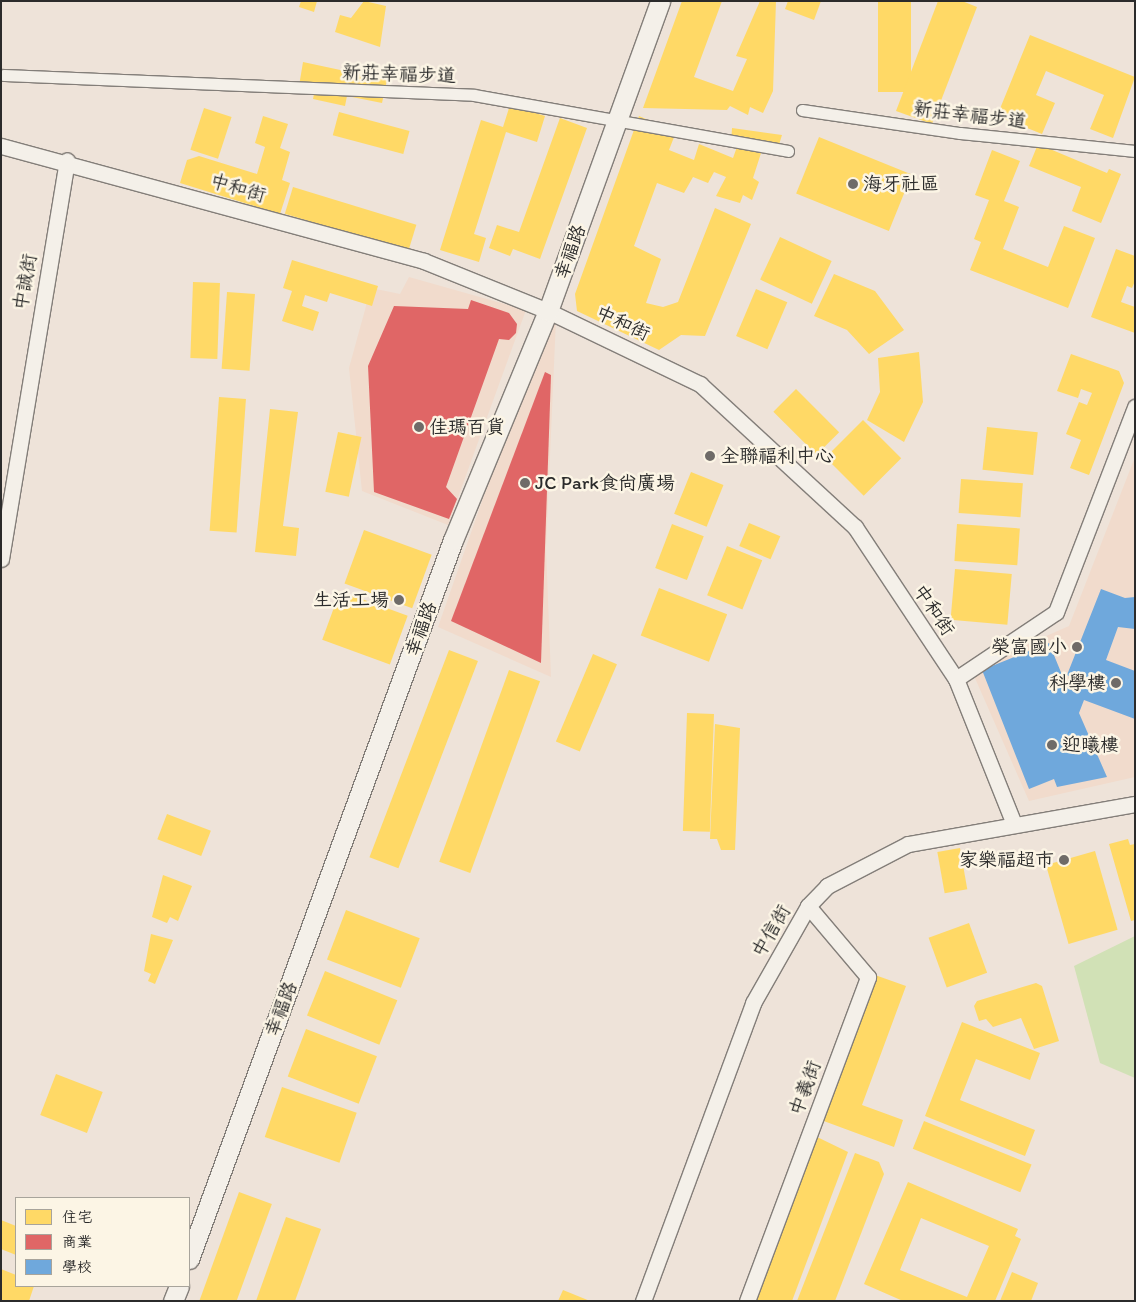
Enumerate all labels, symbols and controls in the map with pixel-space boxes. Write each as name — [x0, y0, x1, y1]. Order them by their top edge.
street label: 新莊幸福步道 — [342, 61, 456, 87]
street label: 新莊幸福步道 — [912, 97, 1028, 133]
street label: 中和街 — [207, 169, 269, 207]
place label: 海牙社區 — [863, 173, 939, 195]
marker: 海牙社區 — [847, 178, 859, 190]
street label: 幸福路 — [550, 221, 590, 283]
street label: 中誠街 — [9, 252, 41, 312]
street label: 中和街 — [592, 301, 654, 345]
place label: 佳瑪百貨 — [429, 416, 505, 438]
marker: 佳瑪百貨 — [413, 421, 425, 433]
place label: 全聯福利中心 — [720, 445, 834, 467]
marker: 全聯福利中心 — [704, 450, 716, 462]
place label: JC Park食尚廣場 — [535, 472, 674, 494]
marker: JC Park食尚廣場 — [519, 477, 531, 489]
street label: 中和街 — [909, 580, 959, 640]
place label: 生活工場 — [313, 589, 389, 611]
marker: 生活工場 — [393, 594, 405, 606]
street label: 幸福路 — [401, 598, 441, 660]
place label: 榮富國小 — [991, 636, 1067, 658]
marker: 榮富國小 — [1071, 641, 1083, 653]
place label: 科學樓 — [1049, 672, 1106, 694]
marker: 科學樓 — [1110, 677, 1122, 689]
place label: 迎曦樓 — [1062, 734, 1119, 756]
marker: 迎曦樓 — [1046, 739, 1058, 751]
place label: 家樂福超市 — [959, 849, 1054, 871]
marker: 家樂福超市 — [1058, 854, 1070, 866]
street label: 中信街 — [747, 901, 795, 961]
street label: 幸福路 — [260, 978, 302, 1040]
street label: 中義街 — [785, 1057, 825, 1119]
legend — [15, 1197, 190, 1287]
text: 住宅 — [62, 1208, 92, 1226]
text: 商業 — [62, 1233, 92, 1251]
text: 學校 — [62, 1258, 92, 1276]

